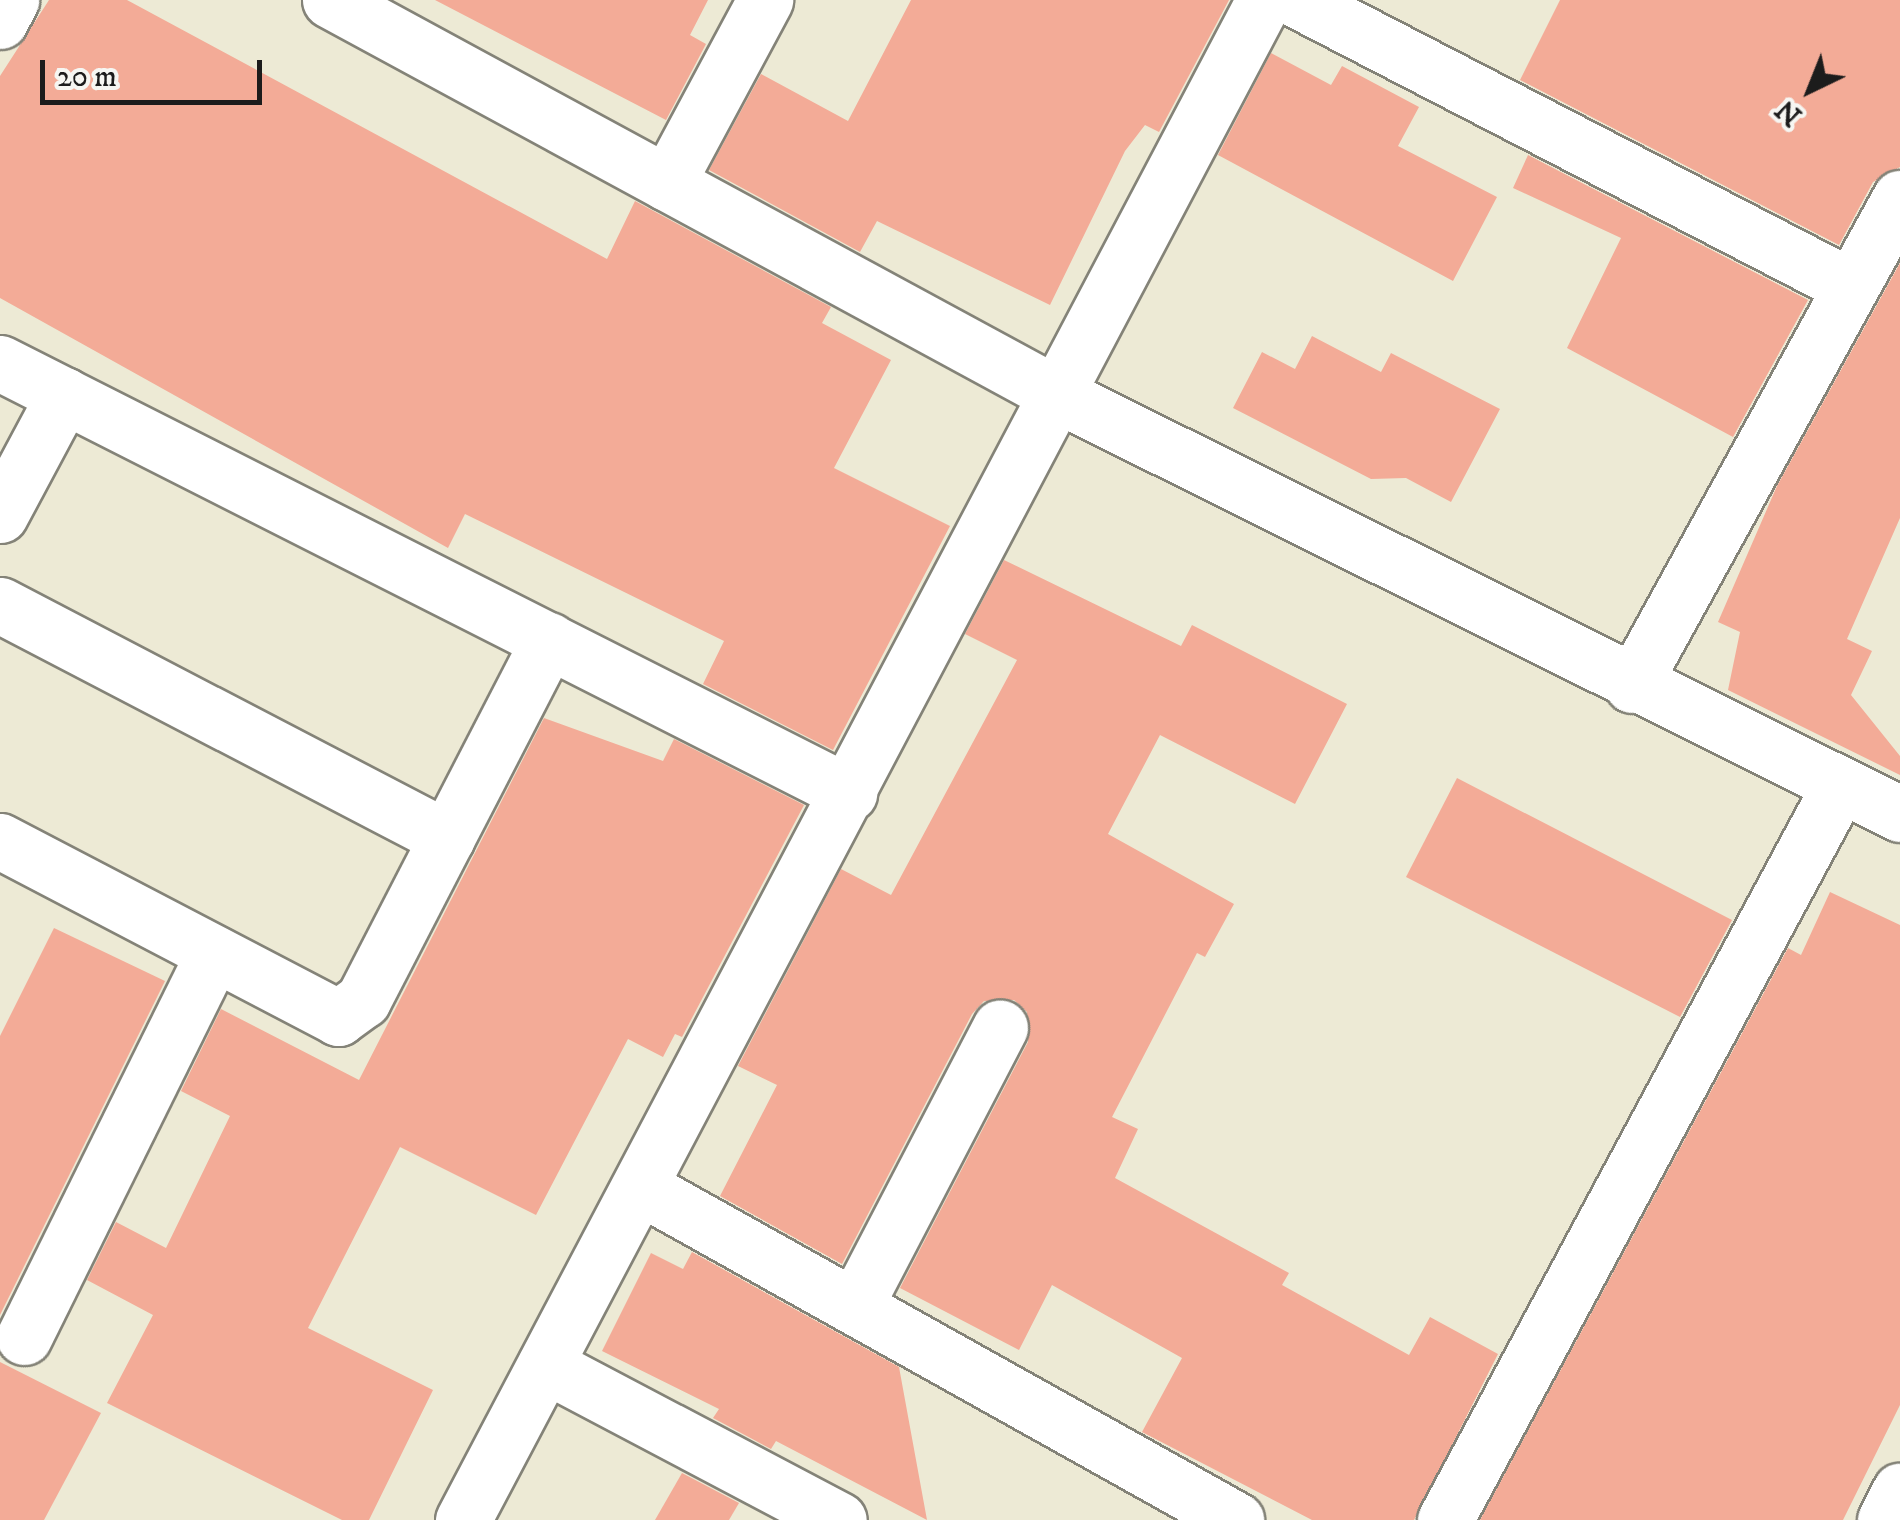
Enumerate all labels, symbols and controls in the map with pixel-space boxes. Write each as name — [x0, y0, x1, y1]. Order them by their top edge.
scale bar — [45, 40, 268, 102]
north arrow — [1760, 40, 1860, 140]
text: 20 m — [57, 59, 117, 96]
text: N — [1769, 92, 1810, 133]

